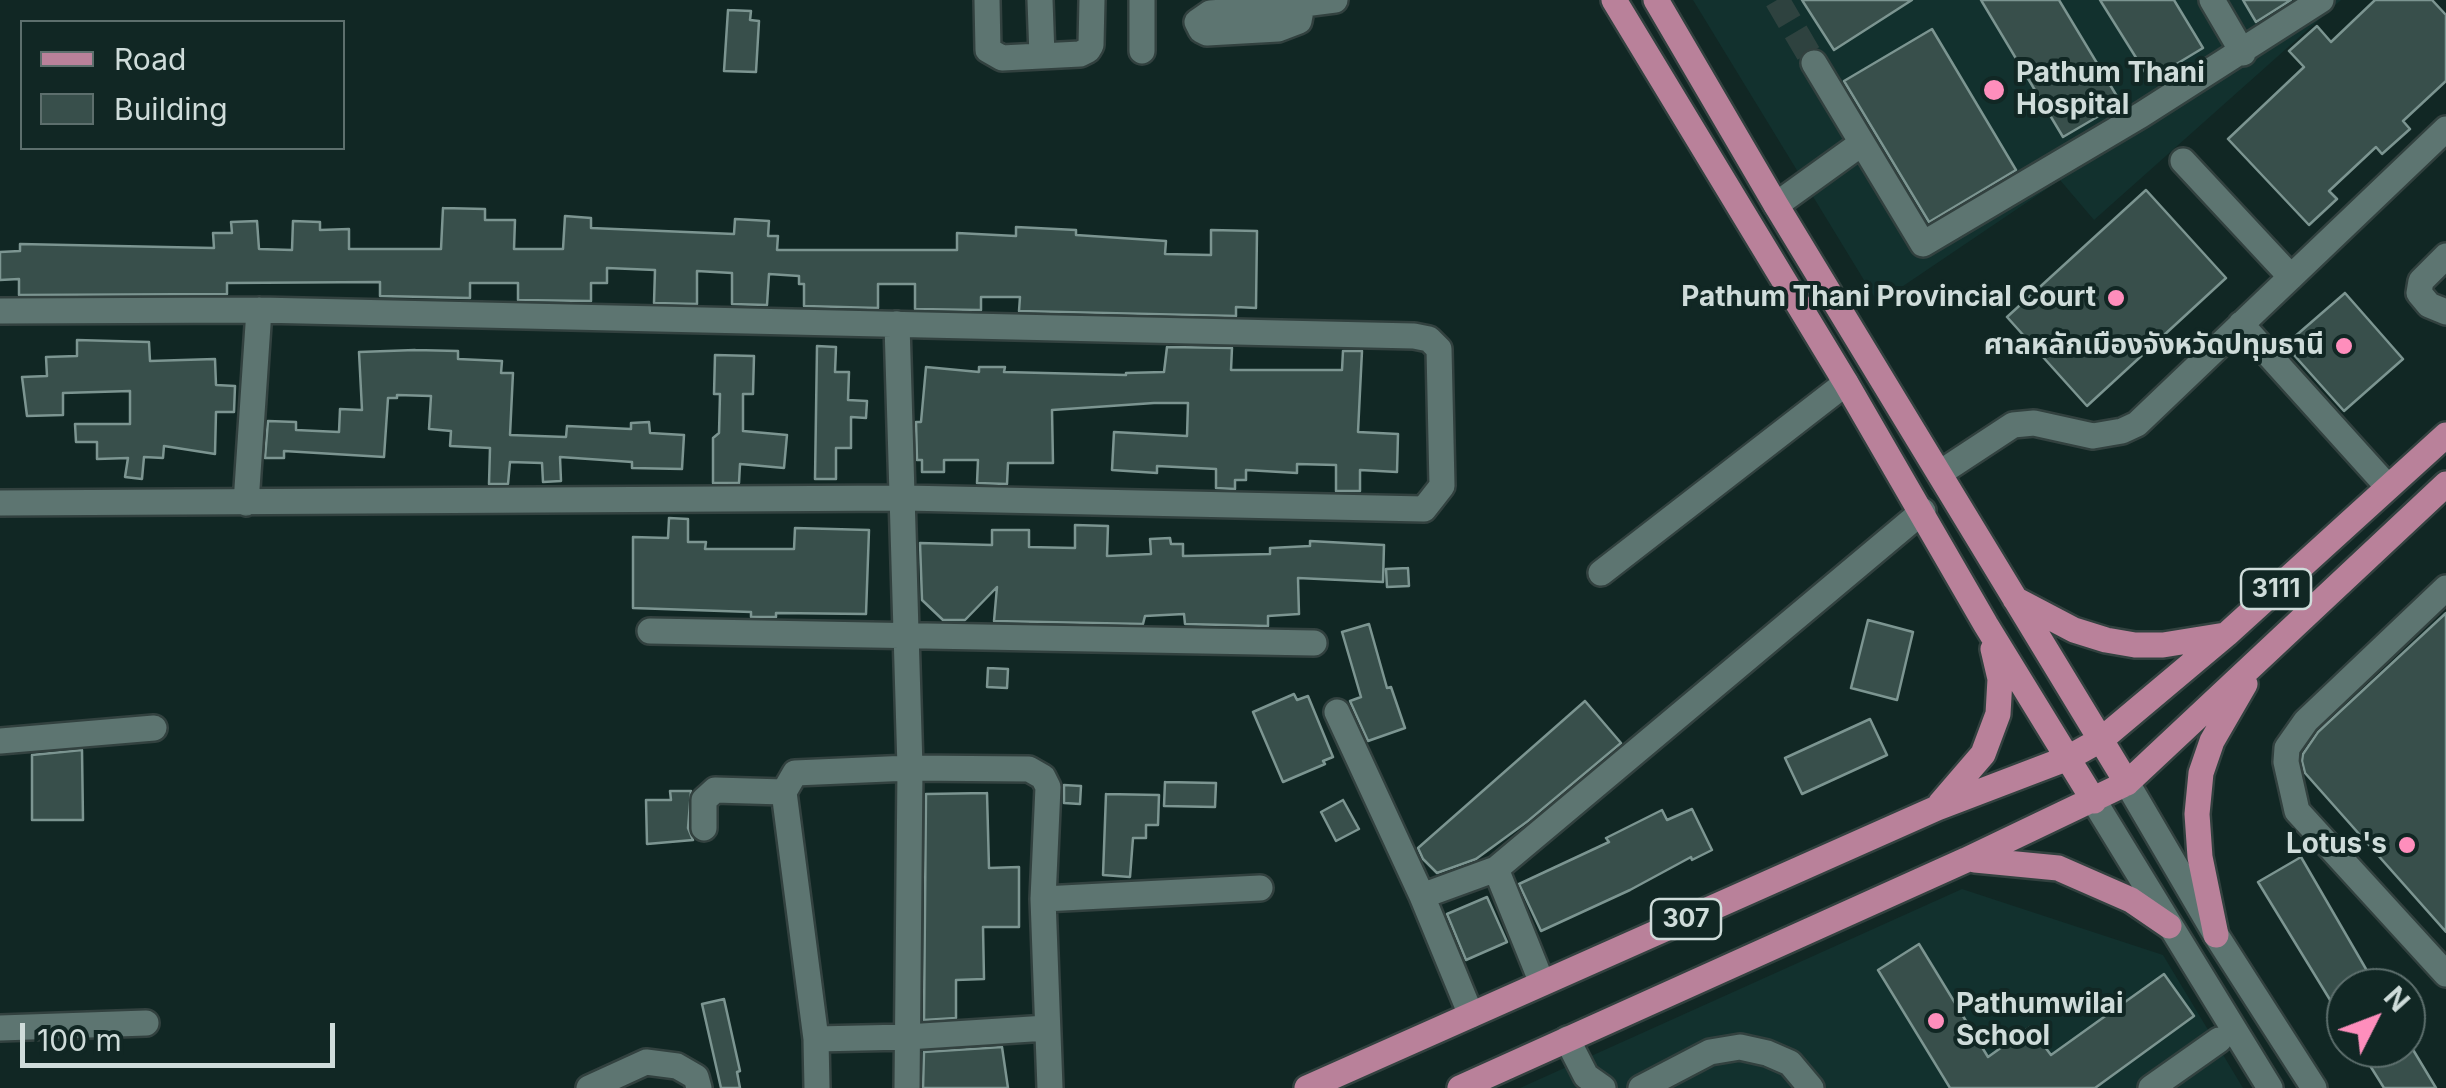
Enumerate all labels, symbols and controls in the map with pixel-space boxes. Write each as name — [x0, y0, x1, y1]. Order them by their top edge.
legend — [20, 20, 345, 150]
text: Road — [114, 41, 186, 77]
place label: Pathum Thani Hospital — [2016, 57, 2205, 123]
marker: Pathum Thani Hospital — [1981, 77, 2007, 103]
text: Building — [114, 91, 228, 127]
place label: Pathum Thani Provincial Court — [1681, 281, 2096, 315]
marker: Pathum Thani Provincial Court — [2105, 287, 2127, 309]
place label: ศาลหลักเมืองจังหวัดปทุมธานี — [1984, 329, 2324, 363]
marker: ศาลหลักเมืองจังหวัดปทุมธานี — [2333, 335, 2355, 357]
road number: 3111 — [2241, 569, 2311, 609]
place label: Lotus's — [2286, 828, 2387, 862]
marker: Lotus's — [2396, 834, 2418, 856]
road number: 307 — [1651, 899, 1721, 939]
north arrow — [2326, 968, 2426, 1068]
text: N — [2377, 980, 2417, 1019]
place label: Pathumwilai School — [1956, 988, 2124, 1054]
scale bar — [25, 1003, 340, 1065]
marker: Pathumwilai School — [1925, 1010, 1947, 1032]
text: 100 m — [37, 1022, 122, 1058]

